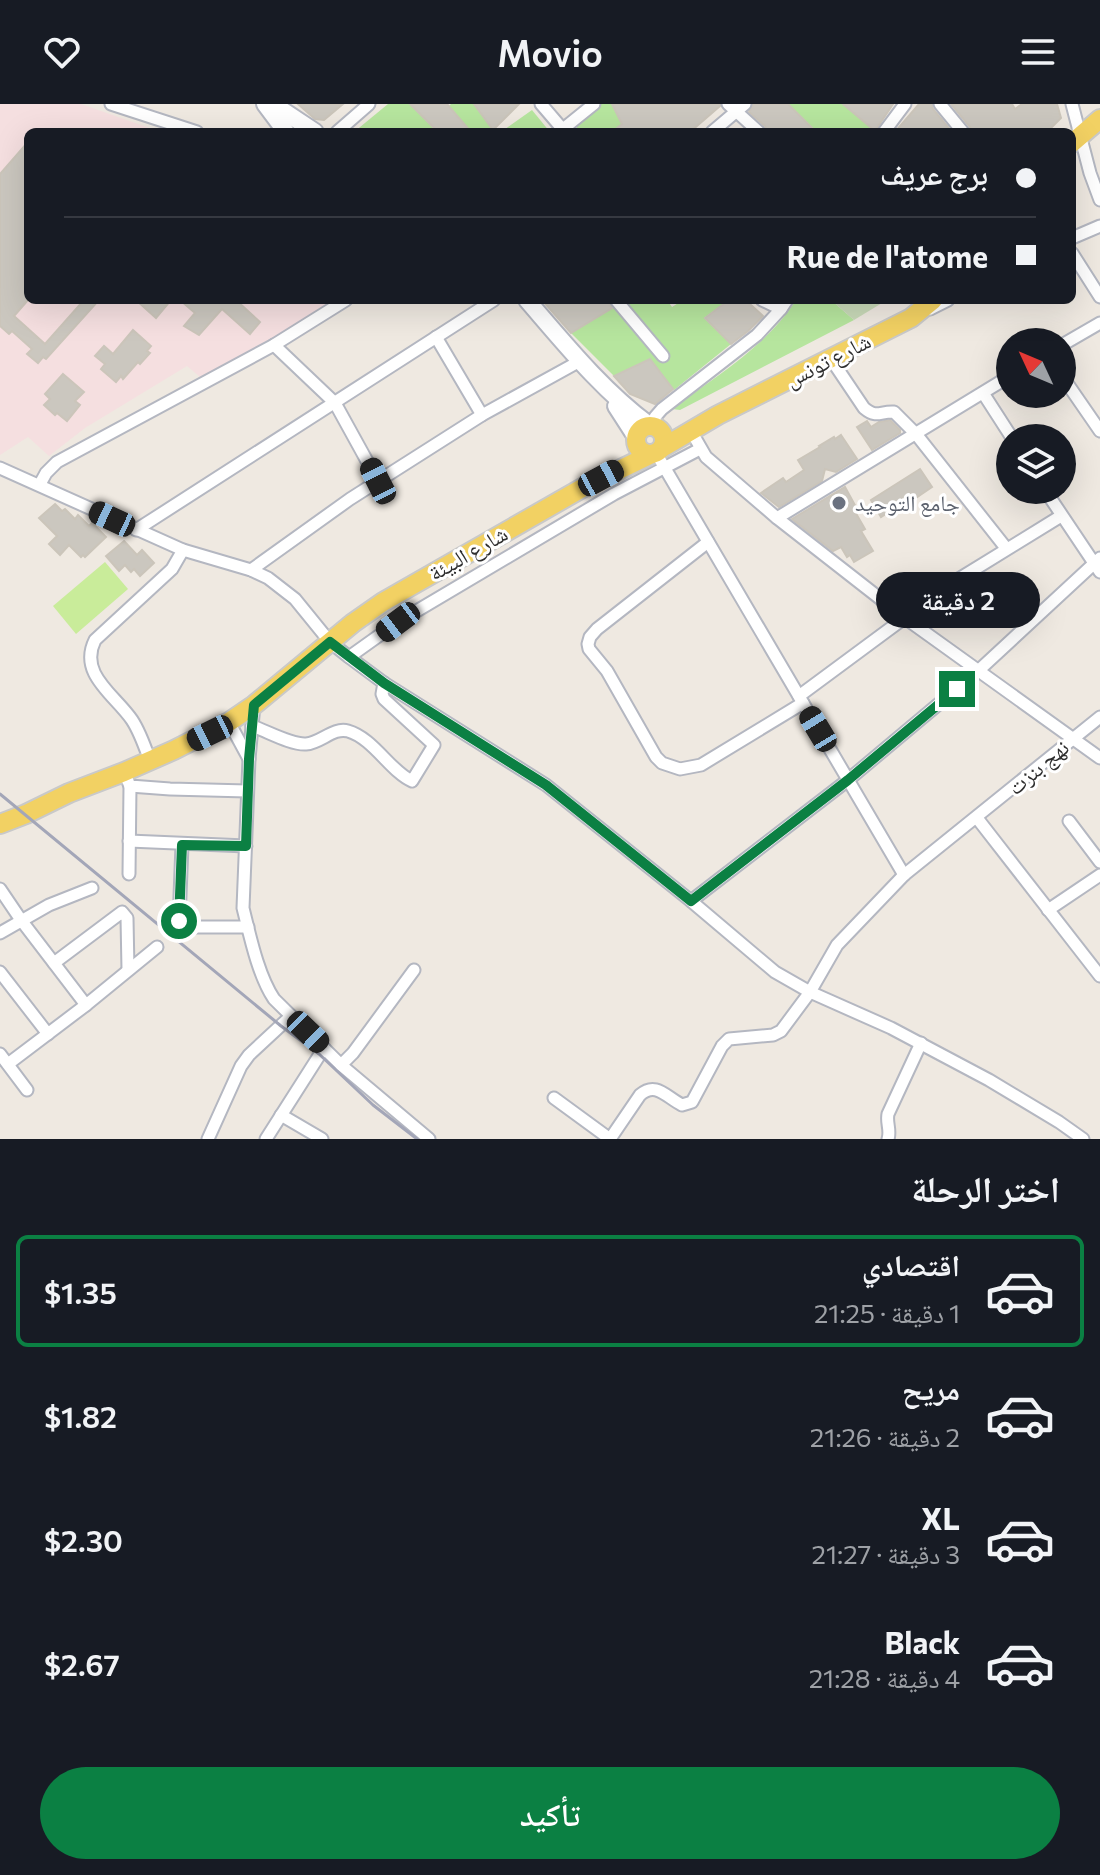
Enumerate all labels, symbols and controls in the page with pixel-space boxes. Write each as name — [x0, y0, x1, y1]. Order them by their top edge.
icon: heart — [40, 30, 84, 74]
text: Movio — [497, 30, 603, 74]
icon: menu — [1016, 30, 1060, 74]
text: برج عريف — [880, 154, 988, 191]
text: Rue de l'atome — [787, 237, 988, 274]
street label: شارع تونس — [781, 327, 875, 393]
north arrow — [996, 328, 1076, 408]
map controls — [996, 328, 1076, 504]
button: layers — [996, 424, 1076, 504]
car — [356, 454, 400, 508]
car — [574, 456, 628, 500]
place label: جامع التوحيد — [855, 489, 960, 517]
marker: جامع التوحيد — [830, 494, 848, 512]
car — [85, 498, 139, 540]
street label: شارع البيئة — [423, 519, 513, 587]
callout: 2 دقيقة — [875, 573, 1039, 629]
text: 2 دقيقة — [921, 584, 995, 615]
car — [372, 598, 424, 646]
route end — [939, 671, 975, 707]
car — [795, 702, 841, 756]
car — [183, 712, 237, 754]
street label: نهج بنزت — [1002, 733, 1074, 801]
route start — [161, 903, 197, 939]
car — [282, 1007, 334, 1057]
text: اختر الرحلة — [911, 1165, 1060, 1209]
text: اقتصادي — [862, 1245, 960, 1282]
icon: car — [984, 1255, 1056, 1327]
text: $1.35 — [44, 1273, 117, 1310]
text: 1 دقيقة · 21:25 — [814, 1297, 960, 1328]
text: مريح — [902, 1369, 960, 1406]
icon: car — [984, 1379, 1056, 1451]
text: $1.82 — [44, 1397, 117, 1434]
text: 2 دقيقة · 21:26 — [810, 1421, 960, 1452]
text: XL — [921, 1499, 960, 1536]
icon: car — [984, 1503, 1056, 1575]
text: $2.30 — [44, 1521, 123, 1558]
text: 3 دقيقة · 21:27 — [811, 1538, 960, 1569]
text: Black — [884, 1623, 960, 1660]
icon: car — [984, 1627, 1056, 1699]
text: $2.67 — [44, 1645, 120, 1682]
text: 4 دقيقة · 21:28 — [809, 1662, 960, 1693]
button: تأكيد — [40, 1767, 1060, 1859]

